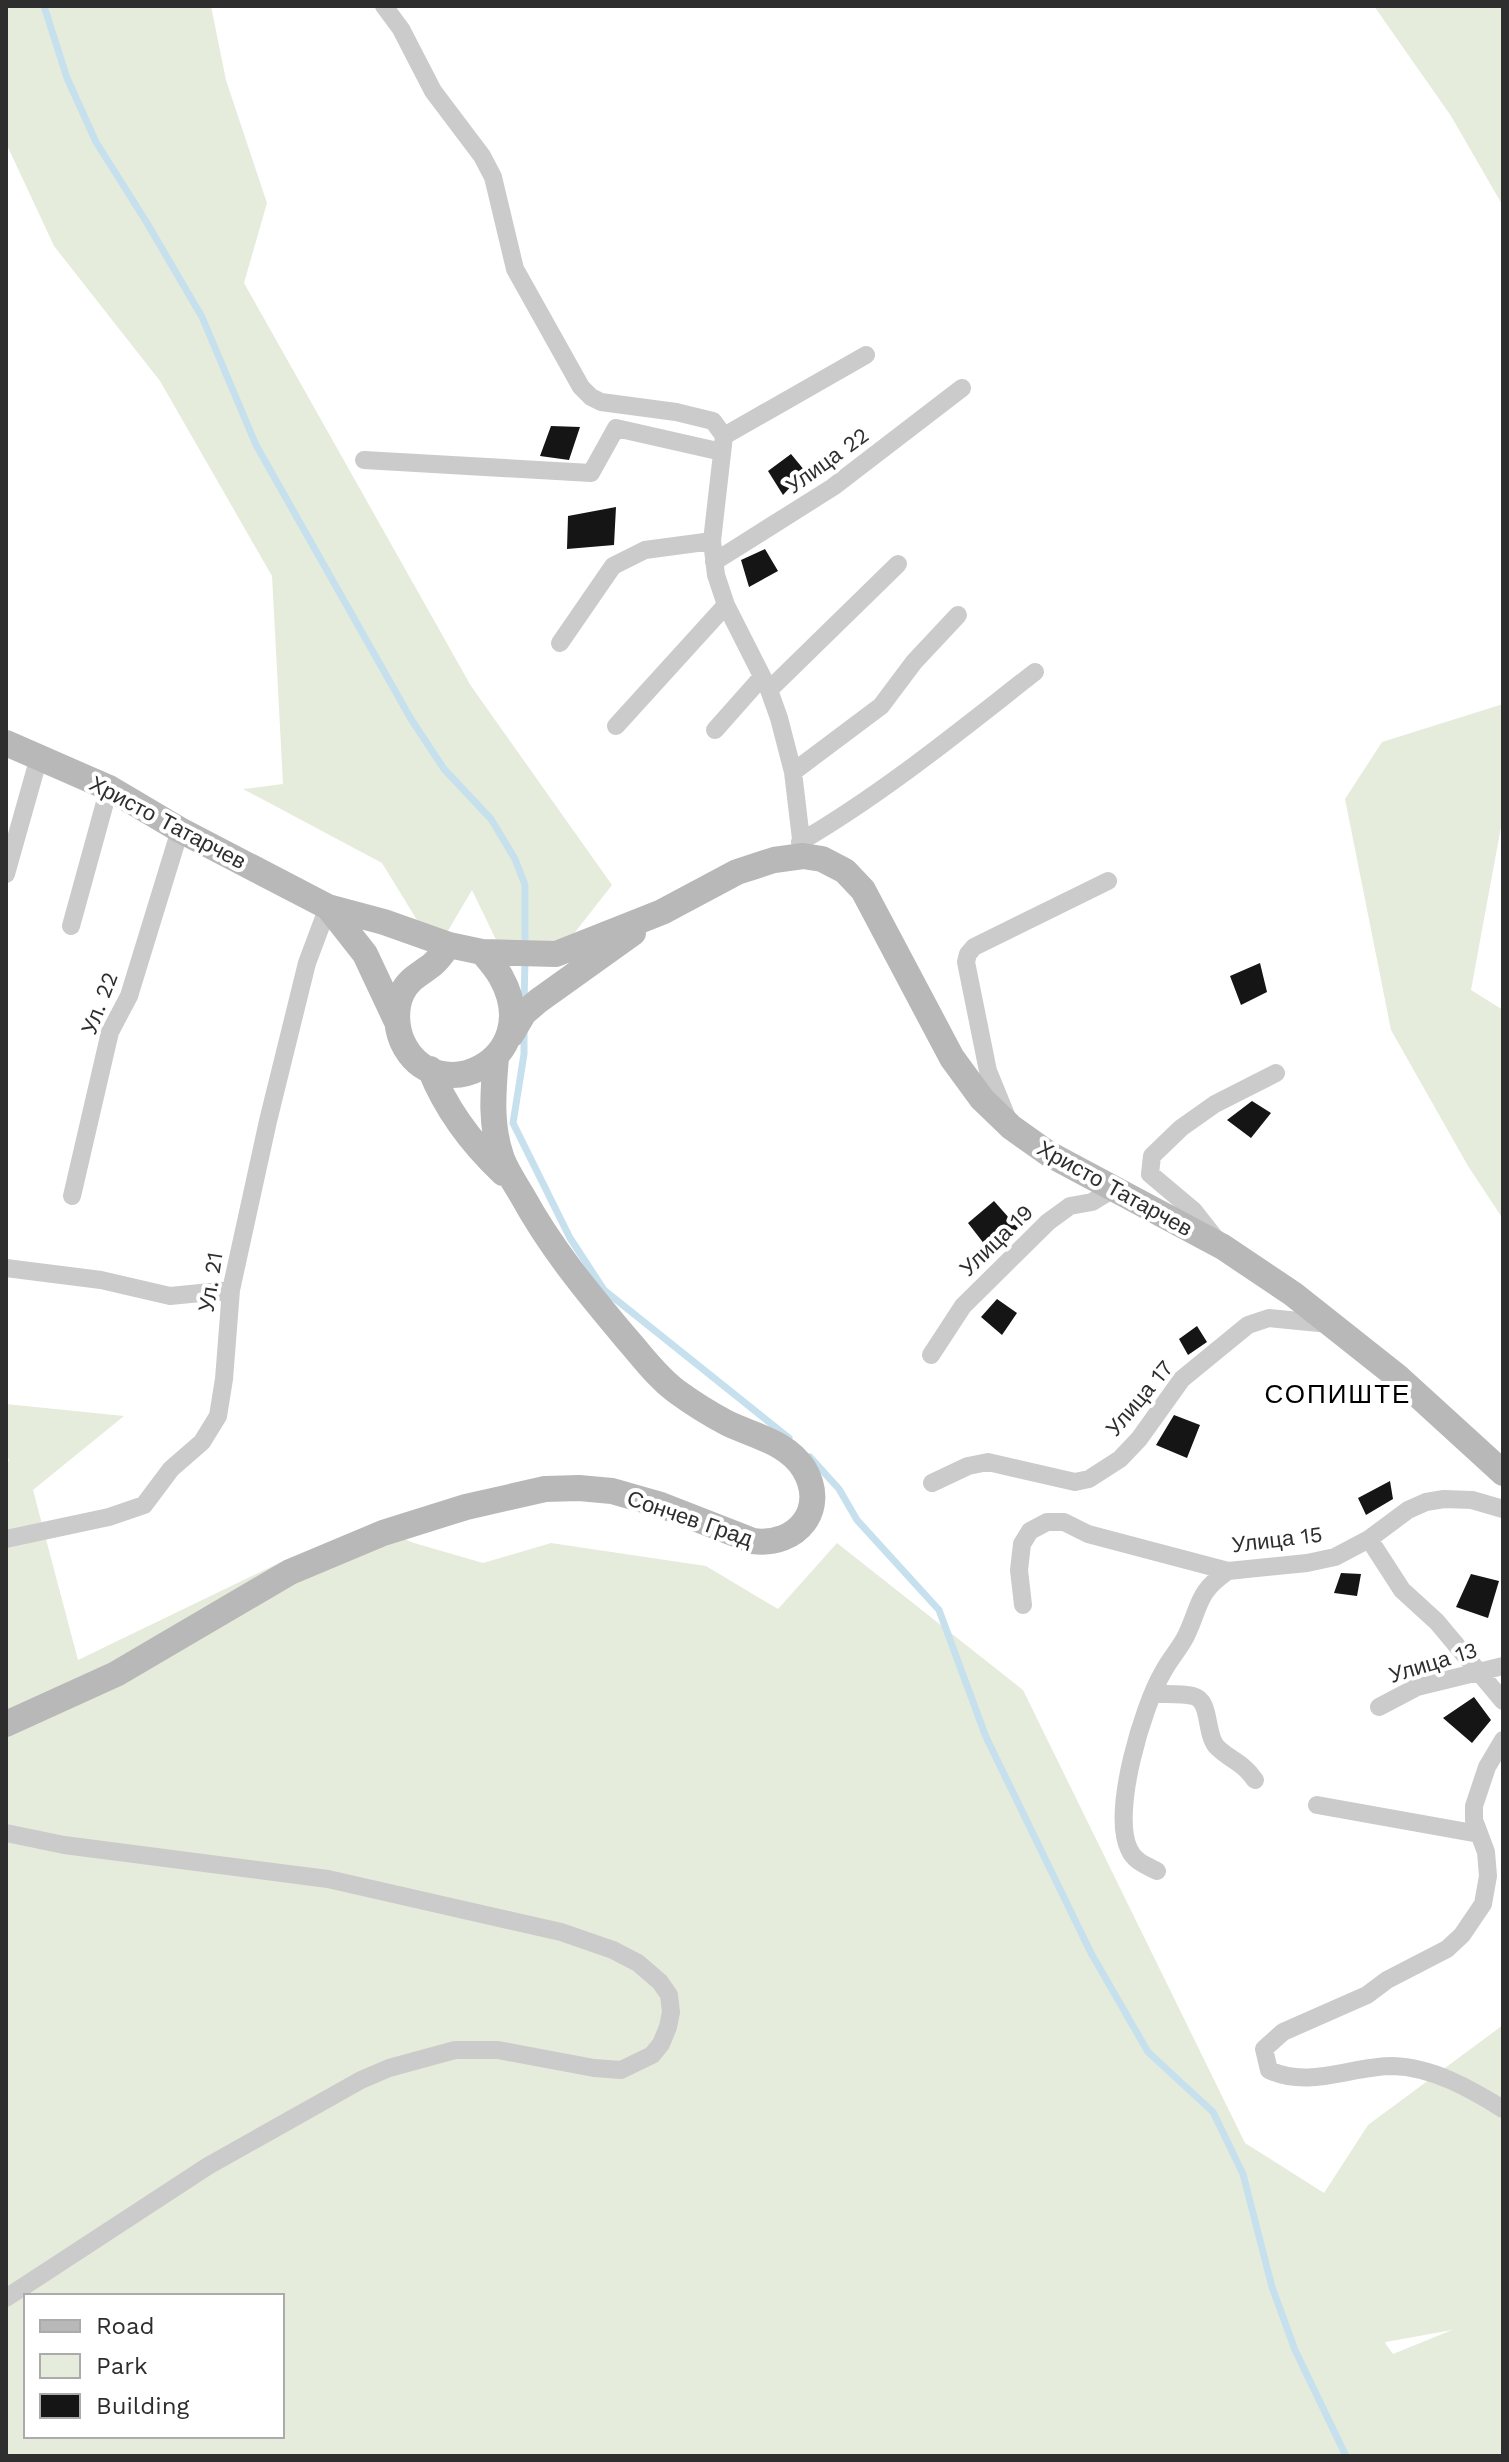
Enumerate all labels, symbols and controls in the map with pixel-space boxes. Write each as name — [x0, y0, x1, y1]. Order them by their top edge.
street label: Улица 22 — [781, 422, 873, 499]
street label: Христо Татарчев — [85, 771, 250, 874]
street label: Ул. 22 — [76, 969, 123, 1038]
street label: Христо Татарчев — [1033, 1136, 1197, 1241]
street label: Улица 19 — [955, 1200, 1038, 1281]
street label: Ул. 21 — [193, 1250, 228, 1314]
street label: Улица 17 — [1101, 1356, 1178, 1441]
district label: СОПИШТЕ — [1265, 1379, 1411, 1409]
street label: Сончев Град — [624, 1485, 756, 1552]
street label: Улица 15 — [1230, 1522, 1324, 1557]
street label: Улица 13 — [1386, 1637, 1480, 1688]
legend — [24, 2294, 284, 2438]
text: Road — [96, 2312, 155, 2340]
text: Park — [96, 2352, 148, 2380]
text: Building — [96, 2392, 189, 2420]

